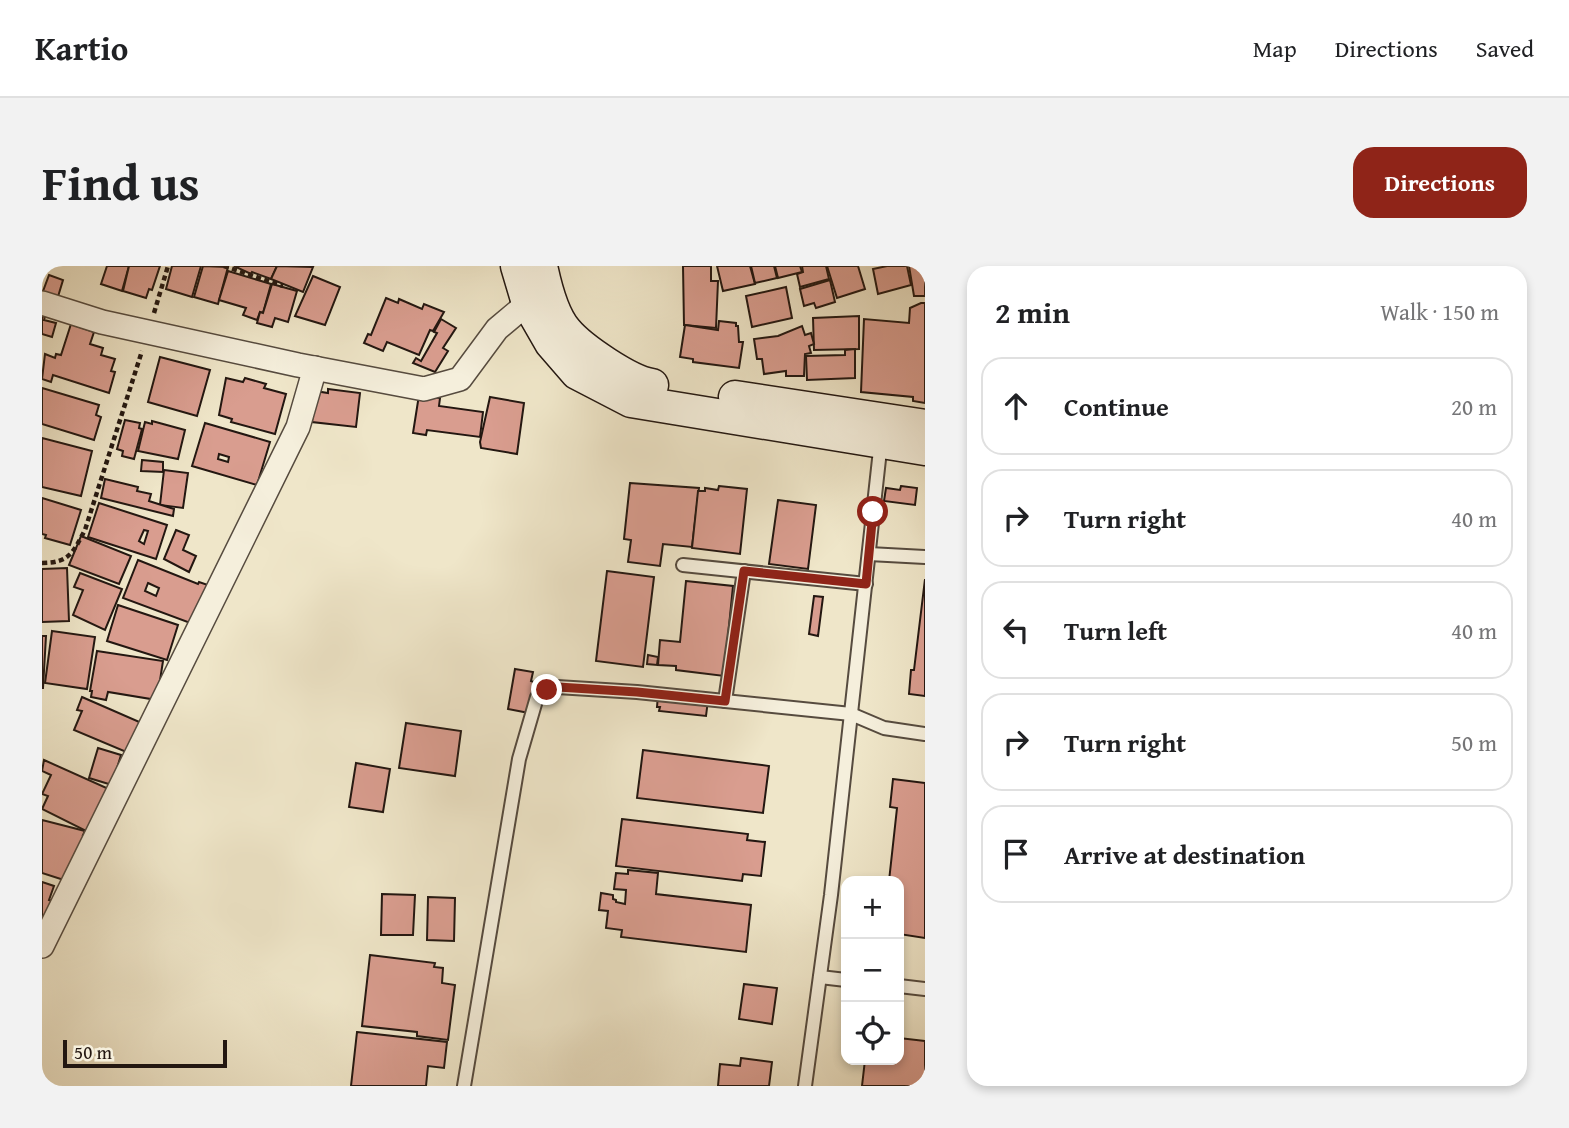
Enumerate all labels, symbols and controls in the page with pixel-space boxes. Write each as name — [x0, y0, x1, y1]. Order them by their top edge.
text: Kartio — [35, 24, 128, 72]
text: Map — [1253, 31, 1297, 66]
text: Directions — [1335, 31, 1438, 66]
text: Saved — [1476, 31, 1534, 66]
text: Find us — [42, 146, 200, 218]
button: Directions — [1353, 147, 1527, 218]
text: 2 min — [995, 290, 1070, 334]
text: Walk · 150 m — [1380, 295, 1499, 328]
icon: ahead — [997, 387, 1035, 425]
text: Continue — [1064, 387, 1169, 426]
text: 20 m — [1451, 390, 1497, 423]
route start — [857, 496, 888, 527]
icon: right — [997, 499, 1035, 537]
text: Turn right — [1064, 499, 1186, 538]
text: 40 m — [1451, 502, 1497, 535]
icon: left — [997, 611, 1035, 649]
text: Turn left — [1064, 611, 1167, 650]
text: 40 m — [1451, 614, 1497, 647]
route end — [531, 674, 562, 705]
icon: right — [997, 723, 1035, 761]
text: Turn right — [1064, 723, 1186, 762]
text: 50 m — [1451, 726, 1497, 759]
icon: arrive — [997, 835, 1035, 873]
text: Arrive at destination — [1064, 835, 1305, 874]
map controls — [841, 876, 904, 1065]
button: + — [841, 876, 904, 939]
button: − — [841, 939, 904, 1002]
button: locate — [841, 1002, 904, 1065]
scale bar — [63, 1037, 228, 1069]
text: 50 m — [74, 1038, 112, 1066]

